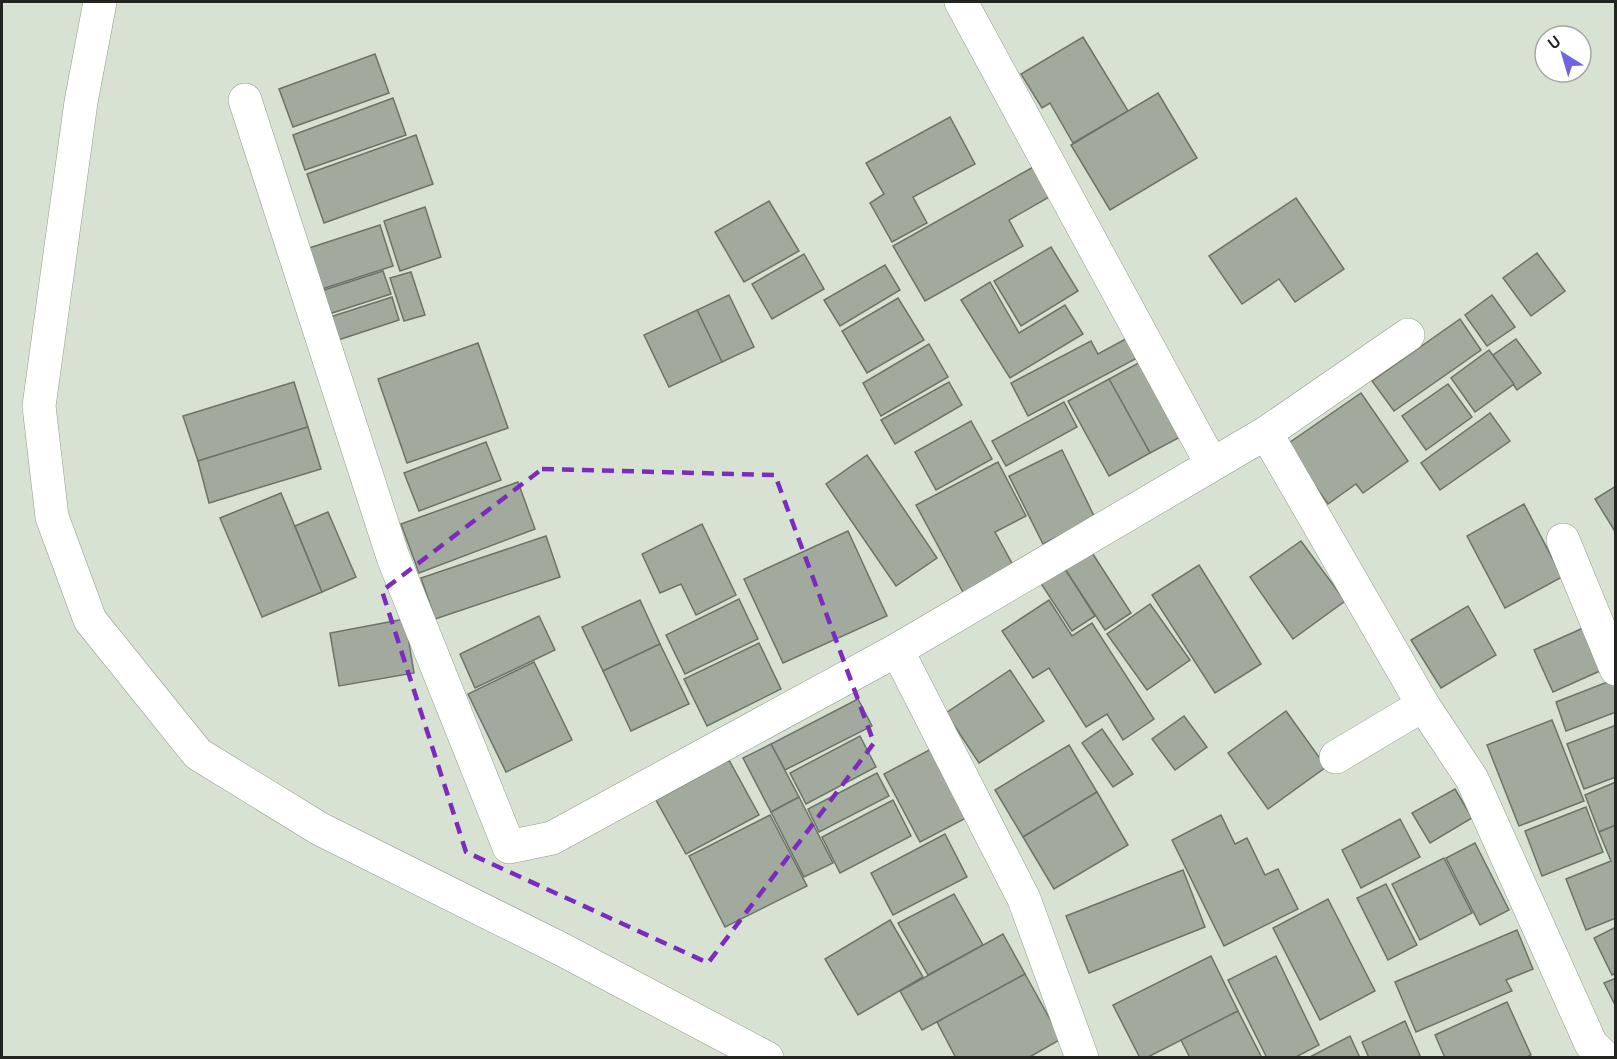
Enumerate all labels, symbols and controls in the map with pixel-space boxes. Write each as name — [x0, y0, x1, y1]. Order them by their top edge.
north arrow — [1533, 24, 1593, 84]
text: U — [1545, 32, 1566, 55]

